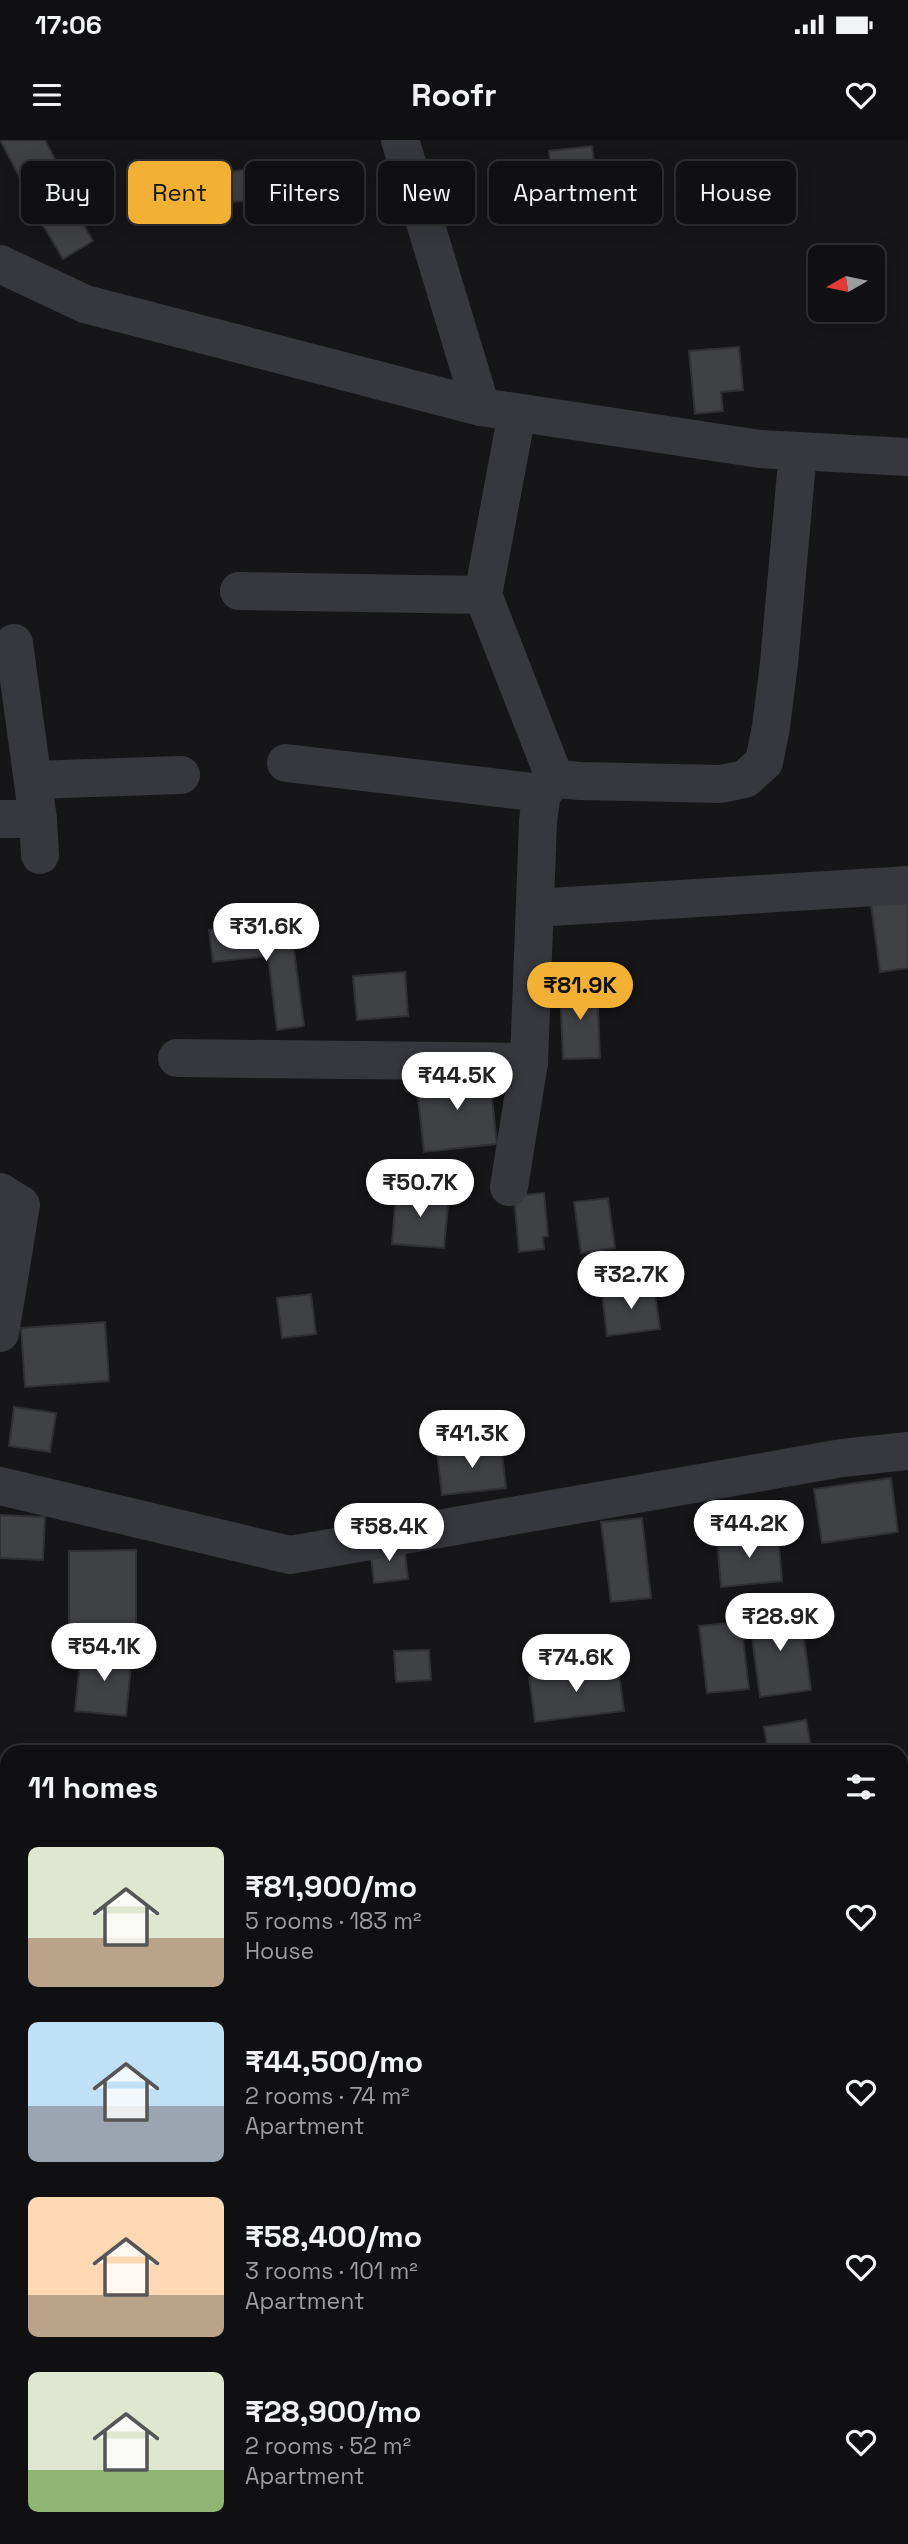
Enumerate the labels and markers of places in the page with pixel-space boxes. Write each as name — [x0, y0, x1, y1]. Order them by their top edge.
pin: ₹31.6K — [209, 904, 323, 963]
pin: ₹81.9K — [523, 962, 637, 1022]
pin: ₹44.5K — [400, 1052, 514, 1112]
pin: ₹50.7K — [363, 1160, 477, 1219]
pin: ₹32.7K — [574, 1252, 688, 1311]
pin: ₹41.3K — [415, 1410, 529, 1470]
pin: ₹44.2K — [692, 1500, 806, 1560]
pin: ₹58.4K — [332, 1504, 446, 1563]
pin: ₹28.9K — [723, 1594, 837, 1653]
pin: ₹54.1K — [47, 1624, 161, 1683]
pin: ₹74.6K — [519, 1634, 633, 1694]

